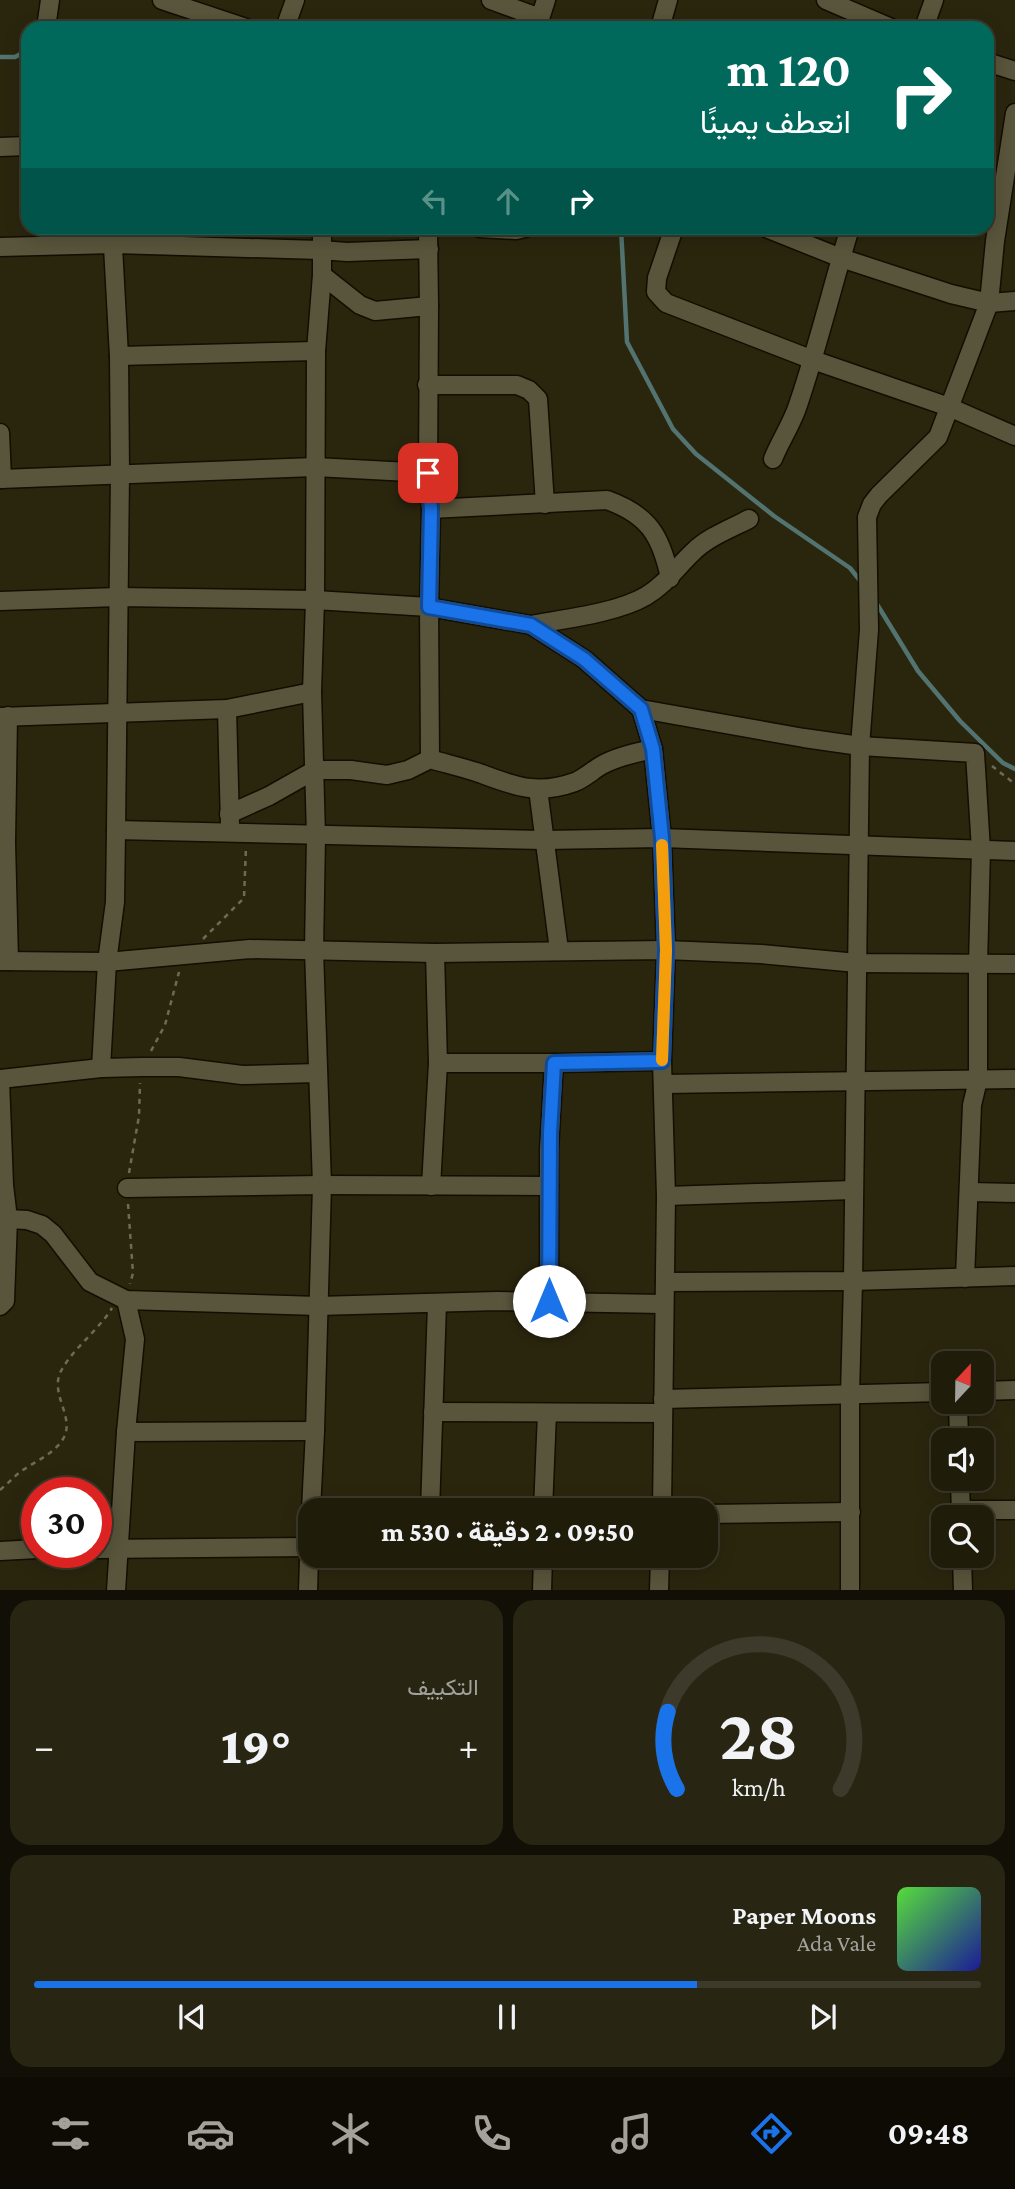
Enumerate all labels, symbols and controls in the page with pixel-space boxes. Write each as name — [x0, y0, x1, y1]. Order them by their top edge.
text: 120 m — [727, 42, 851, 97]
icon: right — [875, 49, 966, 140]
text: انعطف يمينًا — [700, 104, 851, 140]
icon: left — [416, 182, 454, 220]
icon: ahead — [489, 182, 527, 220]
icon: right — [562, 182, 600, 220]
pin — [398, 443, 458, 503]
icon: arrive — [409, 454, 447, 492]
position arrow — [512, 1264, 586, 1338]
north arrow — [931, 1351, 994, 1414]
map controls — [931, 1351, 994, 1568]
button: sound — [931, 1428, 994, 1491]
speed limit sign: 30 — [21, 1477, 112, 1568]
button: search — [931, 1505, 994, 1568]
text: 09:50 · 2 دقيقة · 530 m — [382, 1518, 634, 1547]
text: التكييف — [407, 1674, 479, 1700]
text: 28 — [719, 1694, 798, 1775]
text: 19° — [221, 1716, 291, 1774]
text: − — [34, 1725, 54, 1767]
text: + — [458, 1725, 479, 1767]
text: km/h — [732, 1773, 786, 1800]
text: Paper Moons — [732, 1901, 876, 1930]
text: Ada Vale — [797, 1930, 876, 1956]
icon: previous — [173, 1998, 211, 2036]
icon: pause — [488, 1998, 526, 2036]
icon: next — [804, 1998, 842, 2036]
icon: filters — [46, 2109, 95, 2158]
icon: car — [186, 2109, 235, 2158]
icon: climate — [326, 2109, 375, 2158]
icon: phone — [467, 2109, 516, 2158]
icon: music — [607, 2109, 656, 2158]
icon: directions — [747, 2109, 796, 2158]
text: 09:48 — [888, 2115, 969, 2151]

